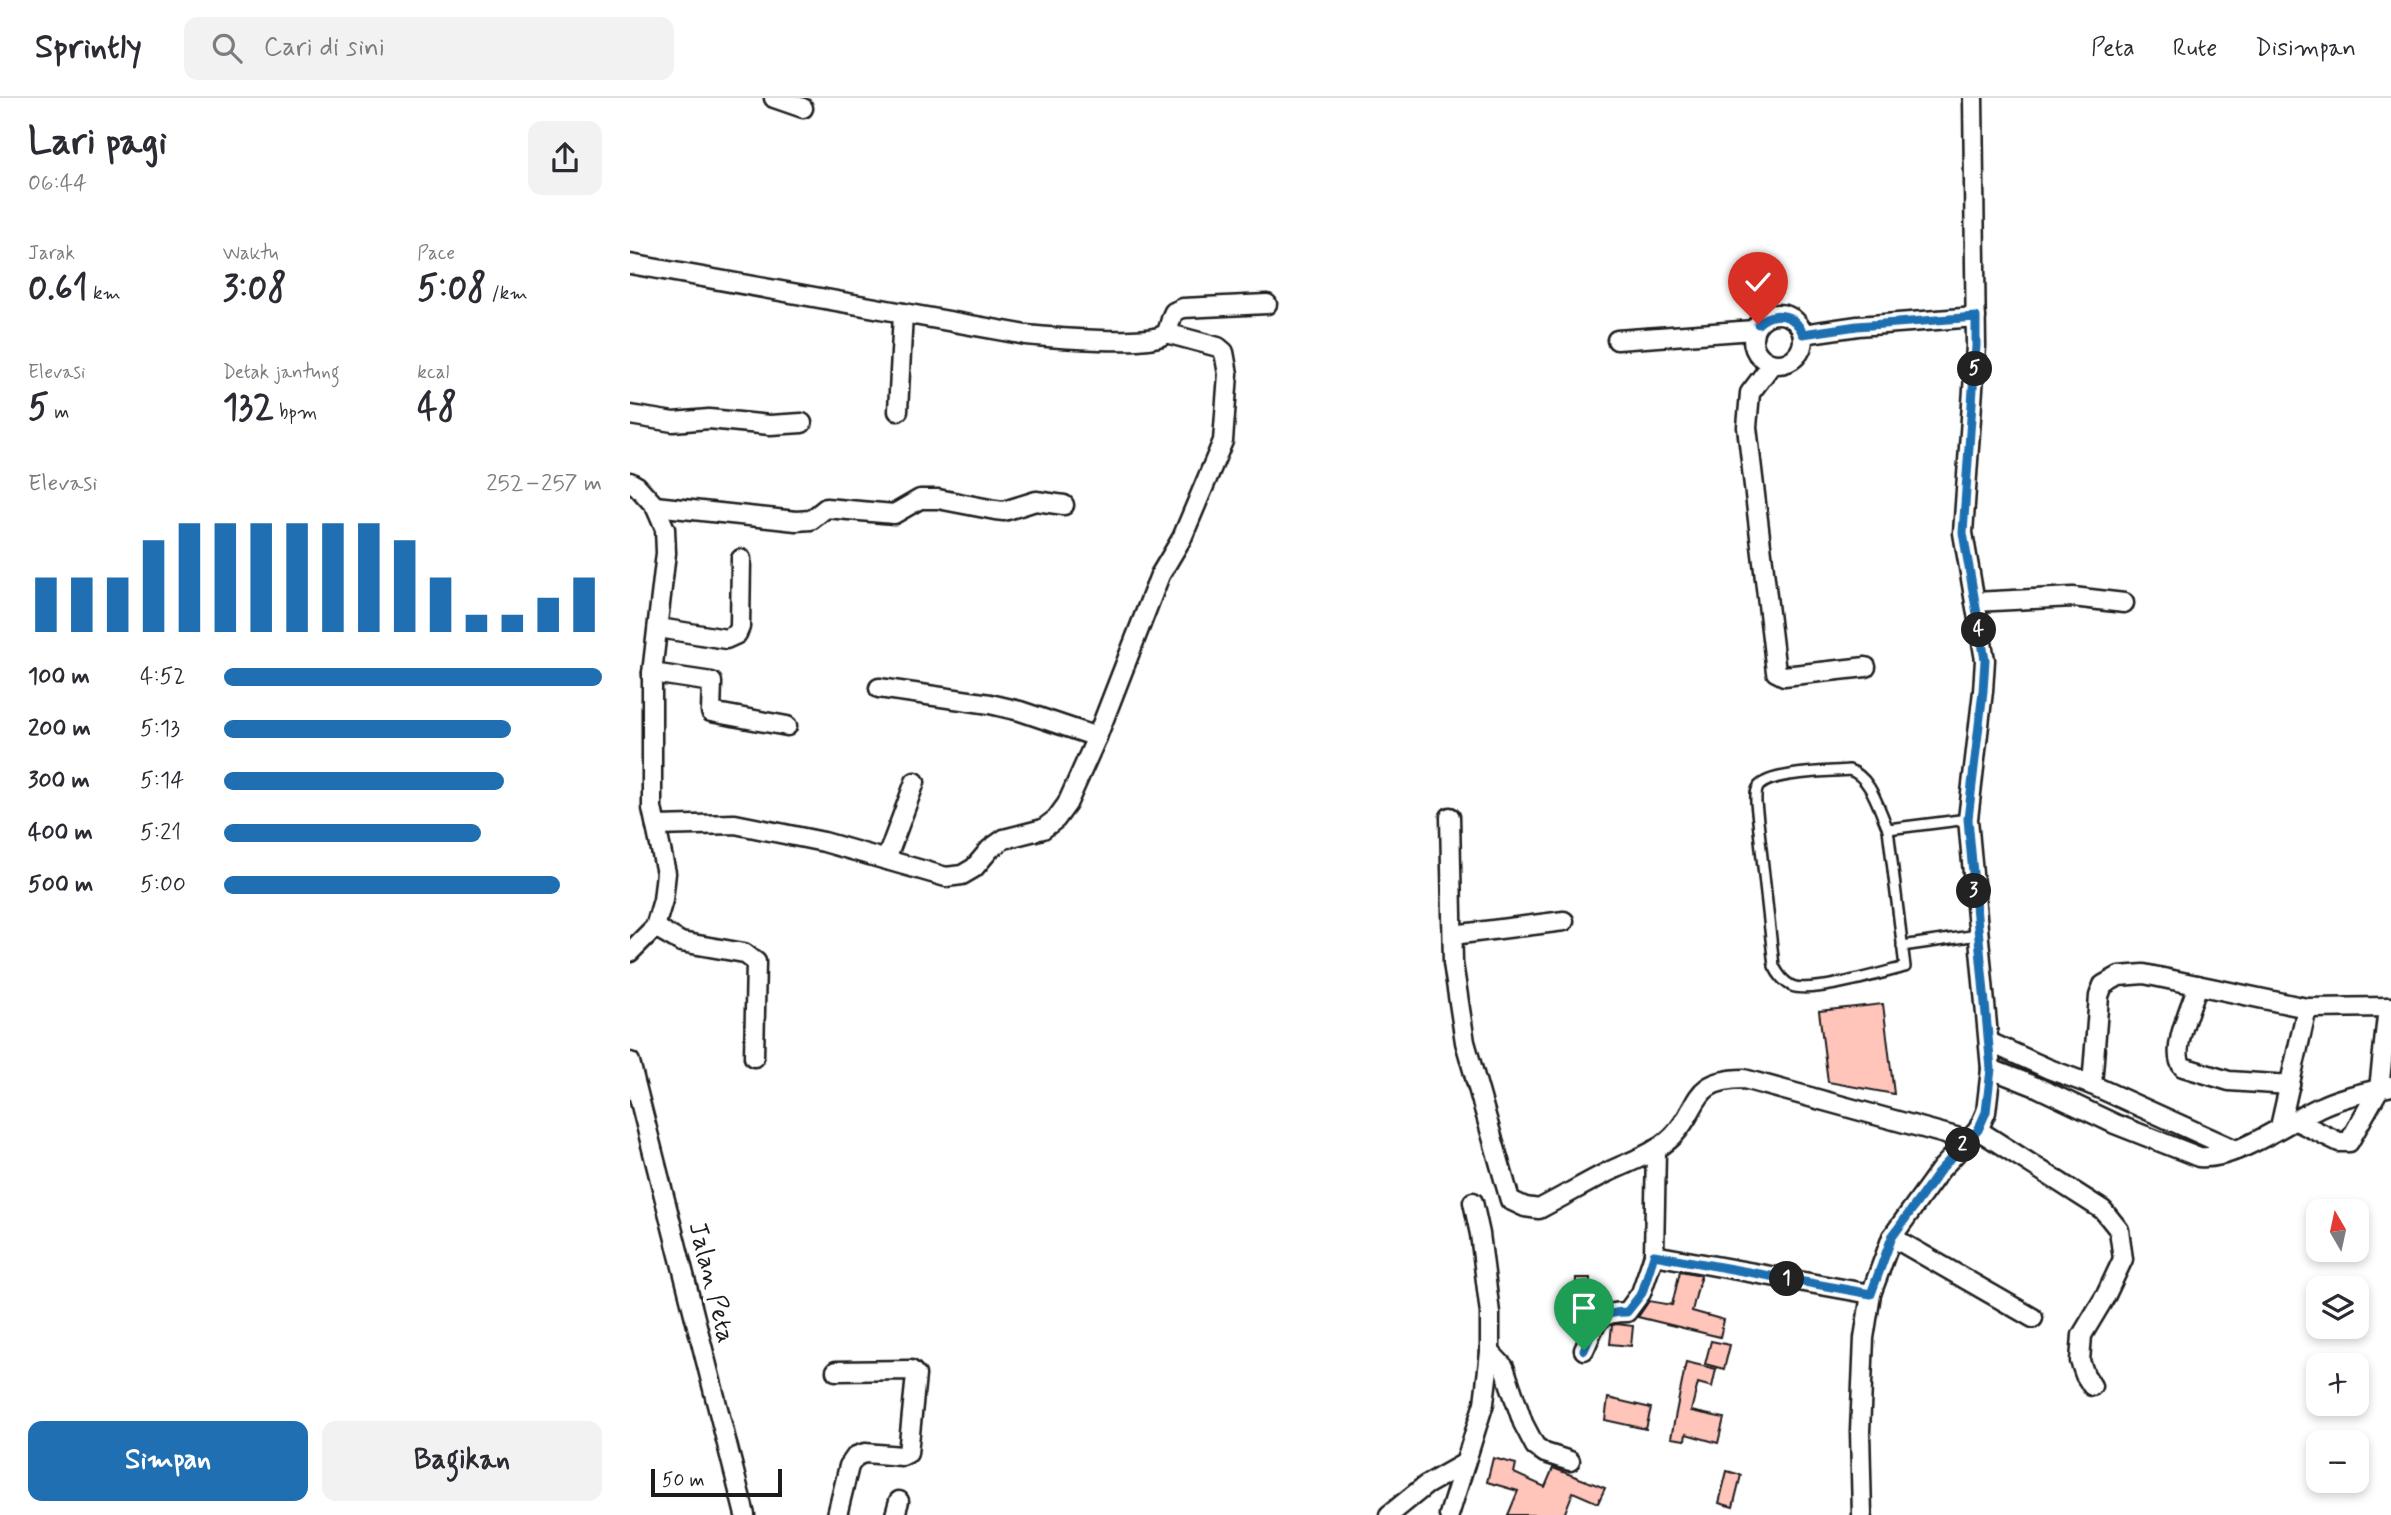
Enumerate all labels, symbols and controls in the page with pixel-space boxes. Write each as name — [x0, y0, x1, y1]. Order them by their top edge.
search box — [184, 17, 674, 80]
text: Sprintly — [35, 26, 142, 70]
icon: search — [208, 29, 246, 67]
text: Cari di sini — [264, 31, 385, 65]
text: Peta — [2091, 33, 2135, 64]
text: Rute — [2173, 33, 2217, 64]
text: Disimpan — [2255, 33, 2356, 64]
text: Lari pagi — [28, 118, 167, 167]
button: share — [528, 121, 602, 195]
text: 06:44 — [28, 169, 87, 199]
text: Jarak — [28, 241, 75, 266]
text: Waktu — [223, 241, 279, 266]
text: Pace — [417, 241, 455, 266]
pin — [1728, 252, 1788, 324]
icon: check — [1739, 263, 1777, 301]
text: 0.61 — [28, 266, 88, 312]
text: 3:08 — [223, 266, 287, 312]
text: 5:08 — [417, 266, 486, 312]
text: km — [88, 281, 121, 306]
text: /km — [486, 281, 528, 306]
pin: 5 — [1958, 352, 1992, 386]
text: 5 — [1969, 356, 1980, 381]
text: Elevasi — [28, 360, 85, 385]
text: Detak jantung — [223, 360, 340, 385]
text: kcal — [417, 360, 449, 385]
text: 5 — [28, 385, 49, 431]
text: 132 — [223, 385, 274, 431]
text: 48 — [417, 385, 457, 431]
text: m — [49, 400, 69, 425]
text: bpm — [274, 400, 317, 425]
text: Elevasi — [28, 469, 97, 499]
text: 252–257 m — [486, 469, 602, 499]
pin: 4 — [1962, 612, 1996, 648]
text: 4 — [1973, 617, 1984, 642]
text: 100 m — [28, 662, 90, 692]
text: 4:52 — [140, 662, 185, 692]
text: 200 m — [28, 714, 91, 744]
text: 5:13 — [140, 714, 180, 744]
text: 300 m — [28, 766, 90, 796]
text: 5:14 — [140, 766, 184, 796]
text: 400 m — [28, 818, 93, 848]
text: 5:21 — [140, 818, 181, 848]
text: 500 m — [28, 870, 93, 900]
text: 5:00 — [140, 870, 186, 900]
pin: 3 — [1956, 874, 1992, 908]
text: 3 — [1969, 878, 1978, 903]
pin: 2 — [1946, 1128, 1980, 1162]
text: 2 — [1958, 1132, 1967, 1157]
north arrow — [2306, 1199, 2370, 1262]
map controls — [2306, 1199, 2369, 1493]
street label: Jalan Peta — [680, 1218, 743, 1347]
pin: 1 — [1770, 1262, 1804, 1296]
text: 1 — [1782, 1266, 1791, 1291]
button: layers — [2306, 1276, 2369, 1339]
pin — [1554, 1278, 1614, 1350]
icon: arrive — [1565, 1289, 1603, 1327]
button: + — [2306, 1353, 2369, 1416]
button: Simpan — [28, 1421, 308, 1501]
button: Bagikan — [322, 1421, 602, 1501]
button: − — [2306, 1430, 2369, 1493]
scale bar — [651, 1466, 782, 1498]
text: 50 m — [662, 1468, 705, 1493]

